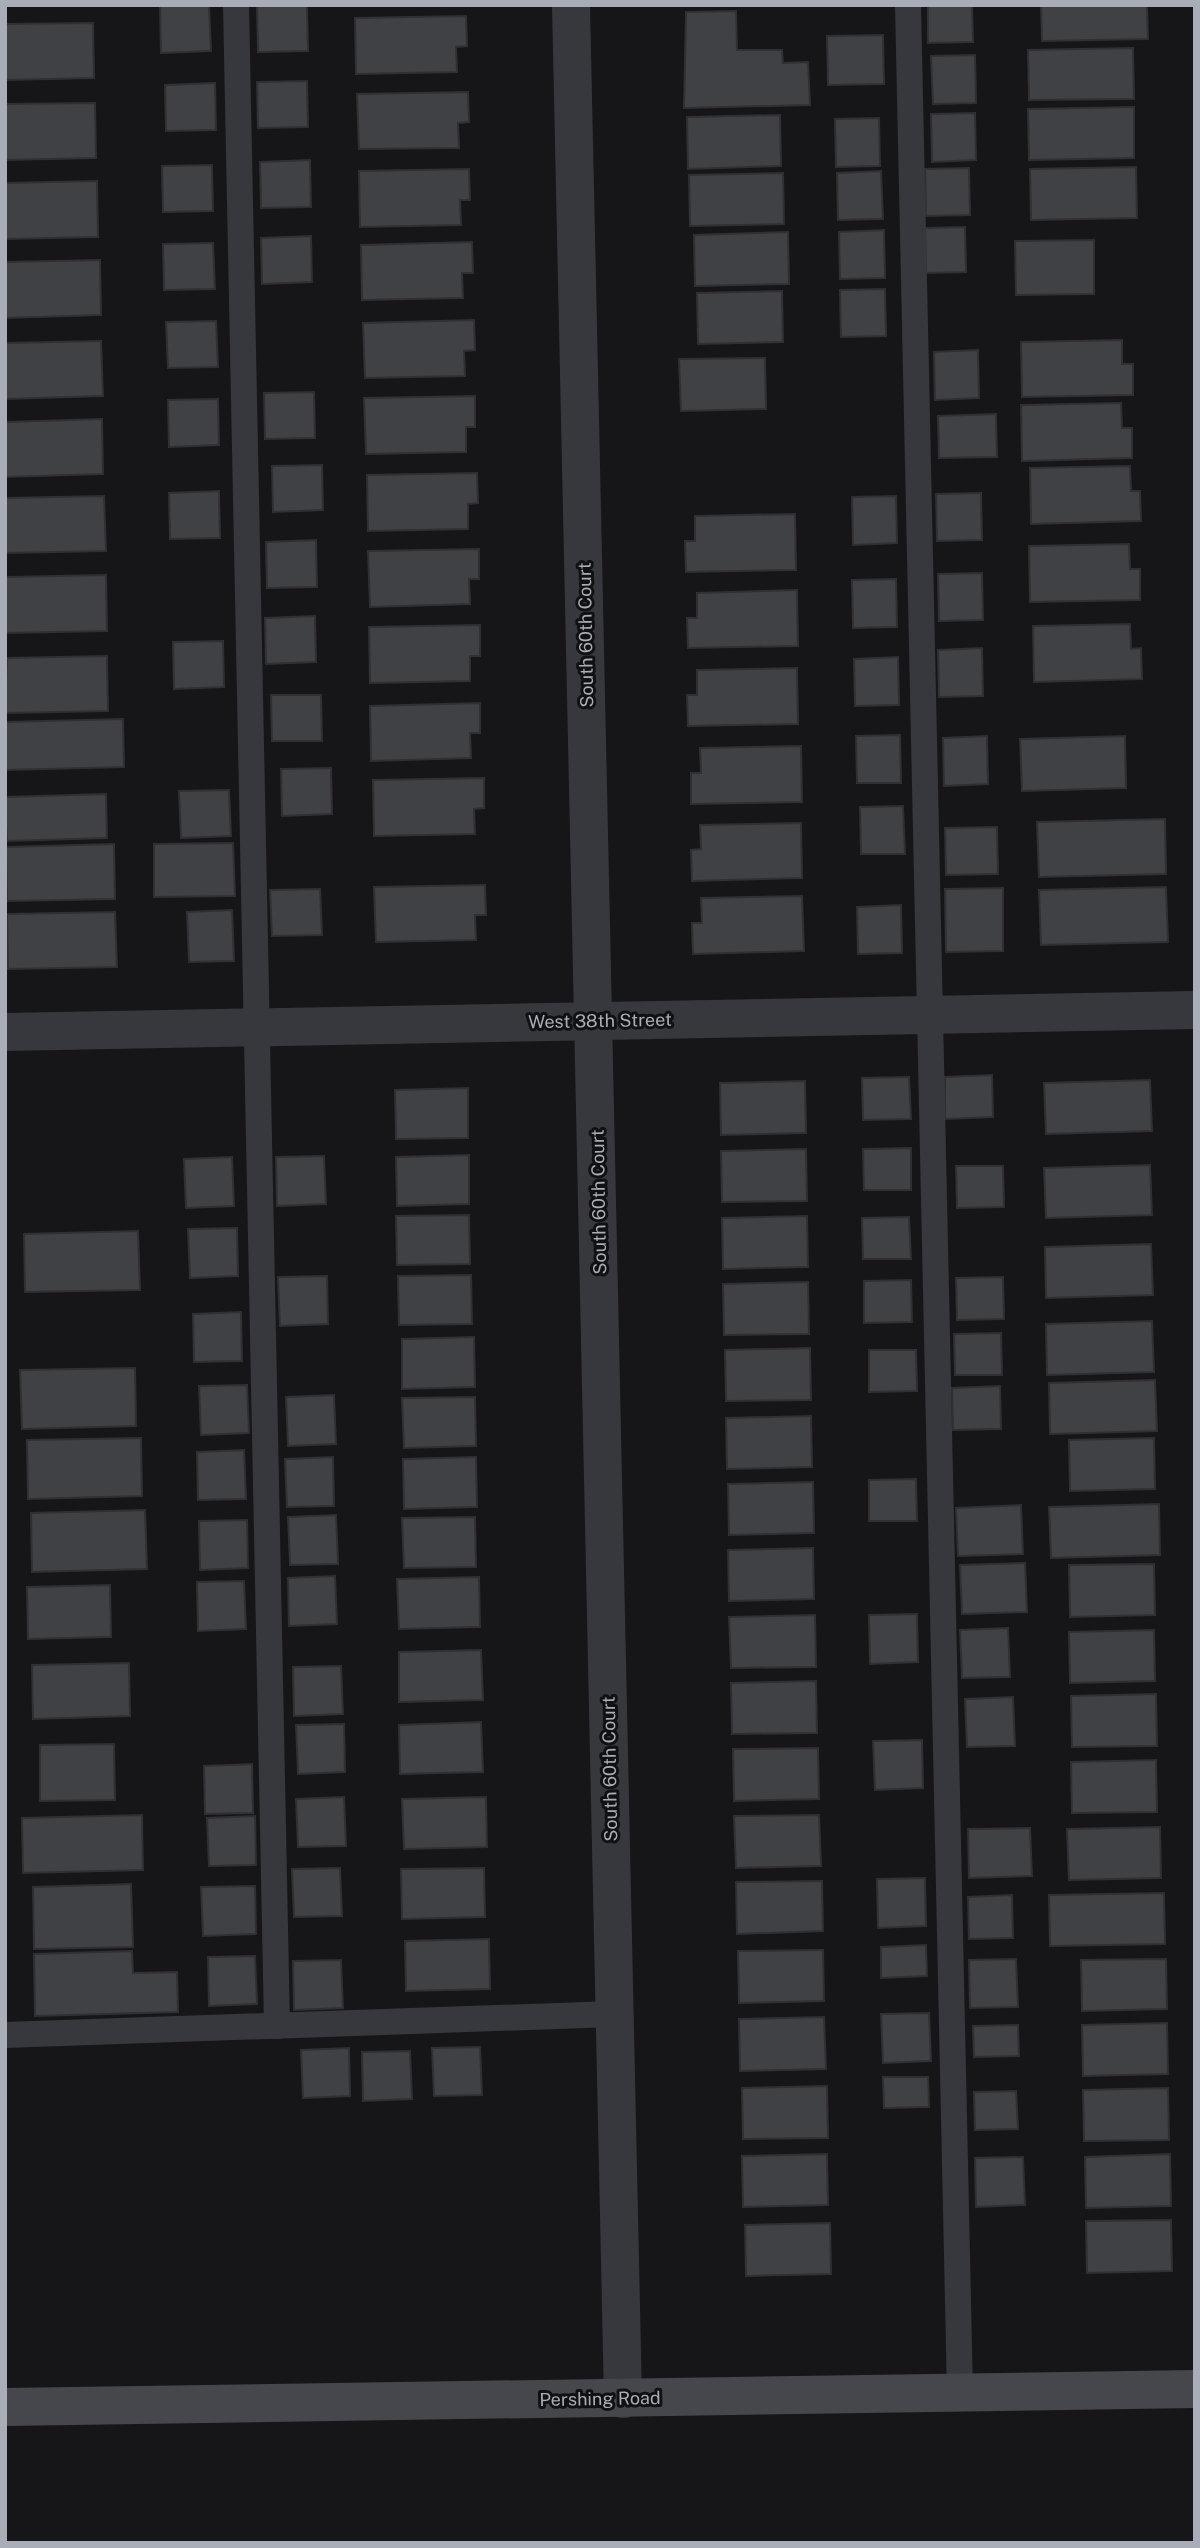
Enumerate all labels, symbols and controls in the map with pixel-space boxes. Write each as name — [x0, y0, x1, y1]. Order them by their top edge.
street label: South 60th Court — [574, 562, 597, 708]
street label: West 38th Street — [528, 1009, 672, 1032]
street label: South 60th Court — [587, 1129, 610, 1275]
street label: South 60th Court — [598, 1696, 621, 1842]
street label: Pershing Road — [539, 2387, 661, 2410]

